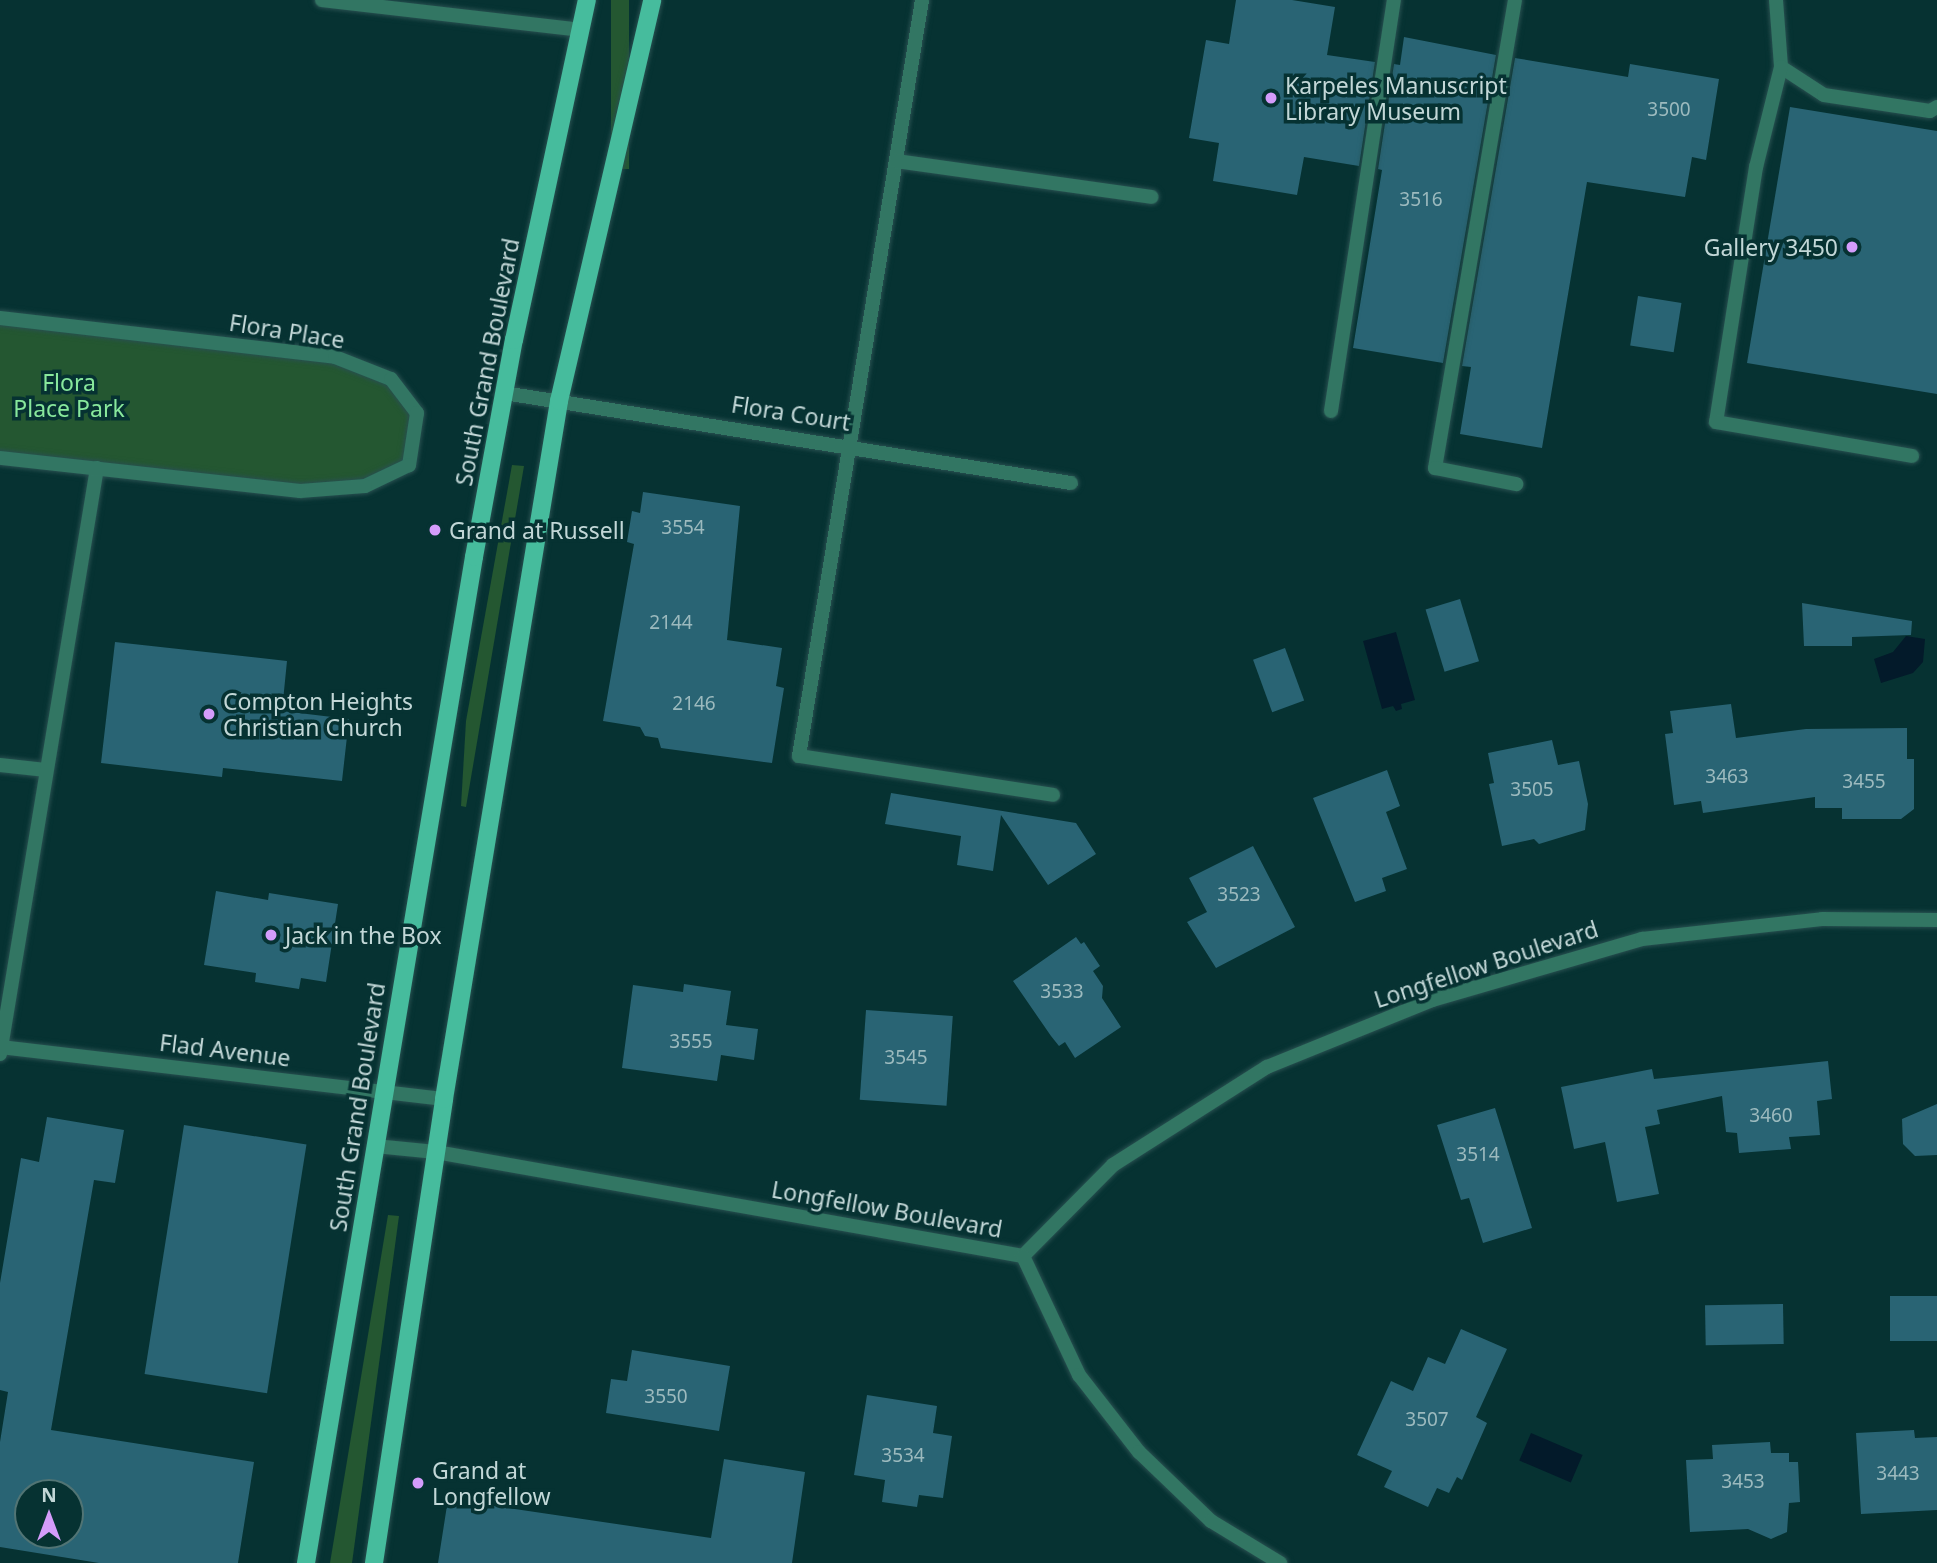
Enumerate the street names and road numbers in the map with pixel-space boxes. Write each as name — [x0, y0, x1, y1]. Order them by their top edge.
street label: South Grand Boulevard — [449, 236, 525, 488]
street label: Flora Place — [227, 308, 347, 354]
street label: Flora Court — [729, 390, 853, 436]
street label: Longfellow Boulevard — [1371, 915, 1601, 1013]
street label: South Grand Boulevard — [324, 981, 390, 1233]
street label: Flad Avenue — [158, 1028, 292, 1072]
street label: Longfellow Boulevard — [769, 1175, 1005, 1243]

